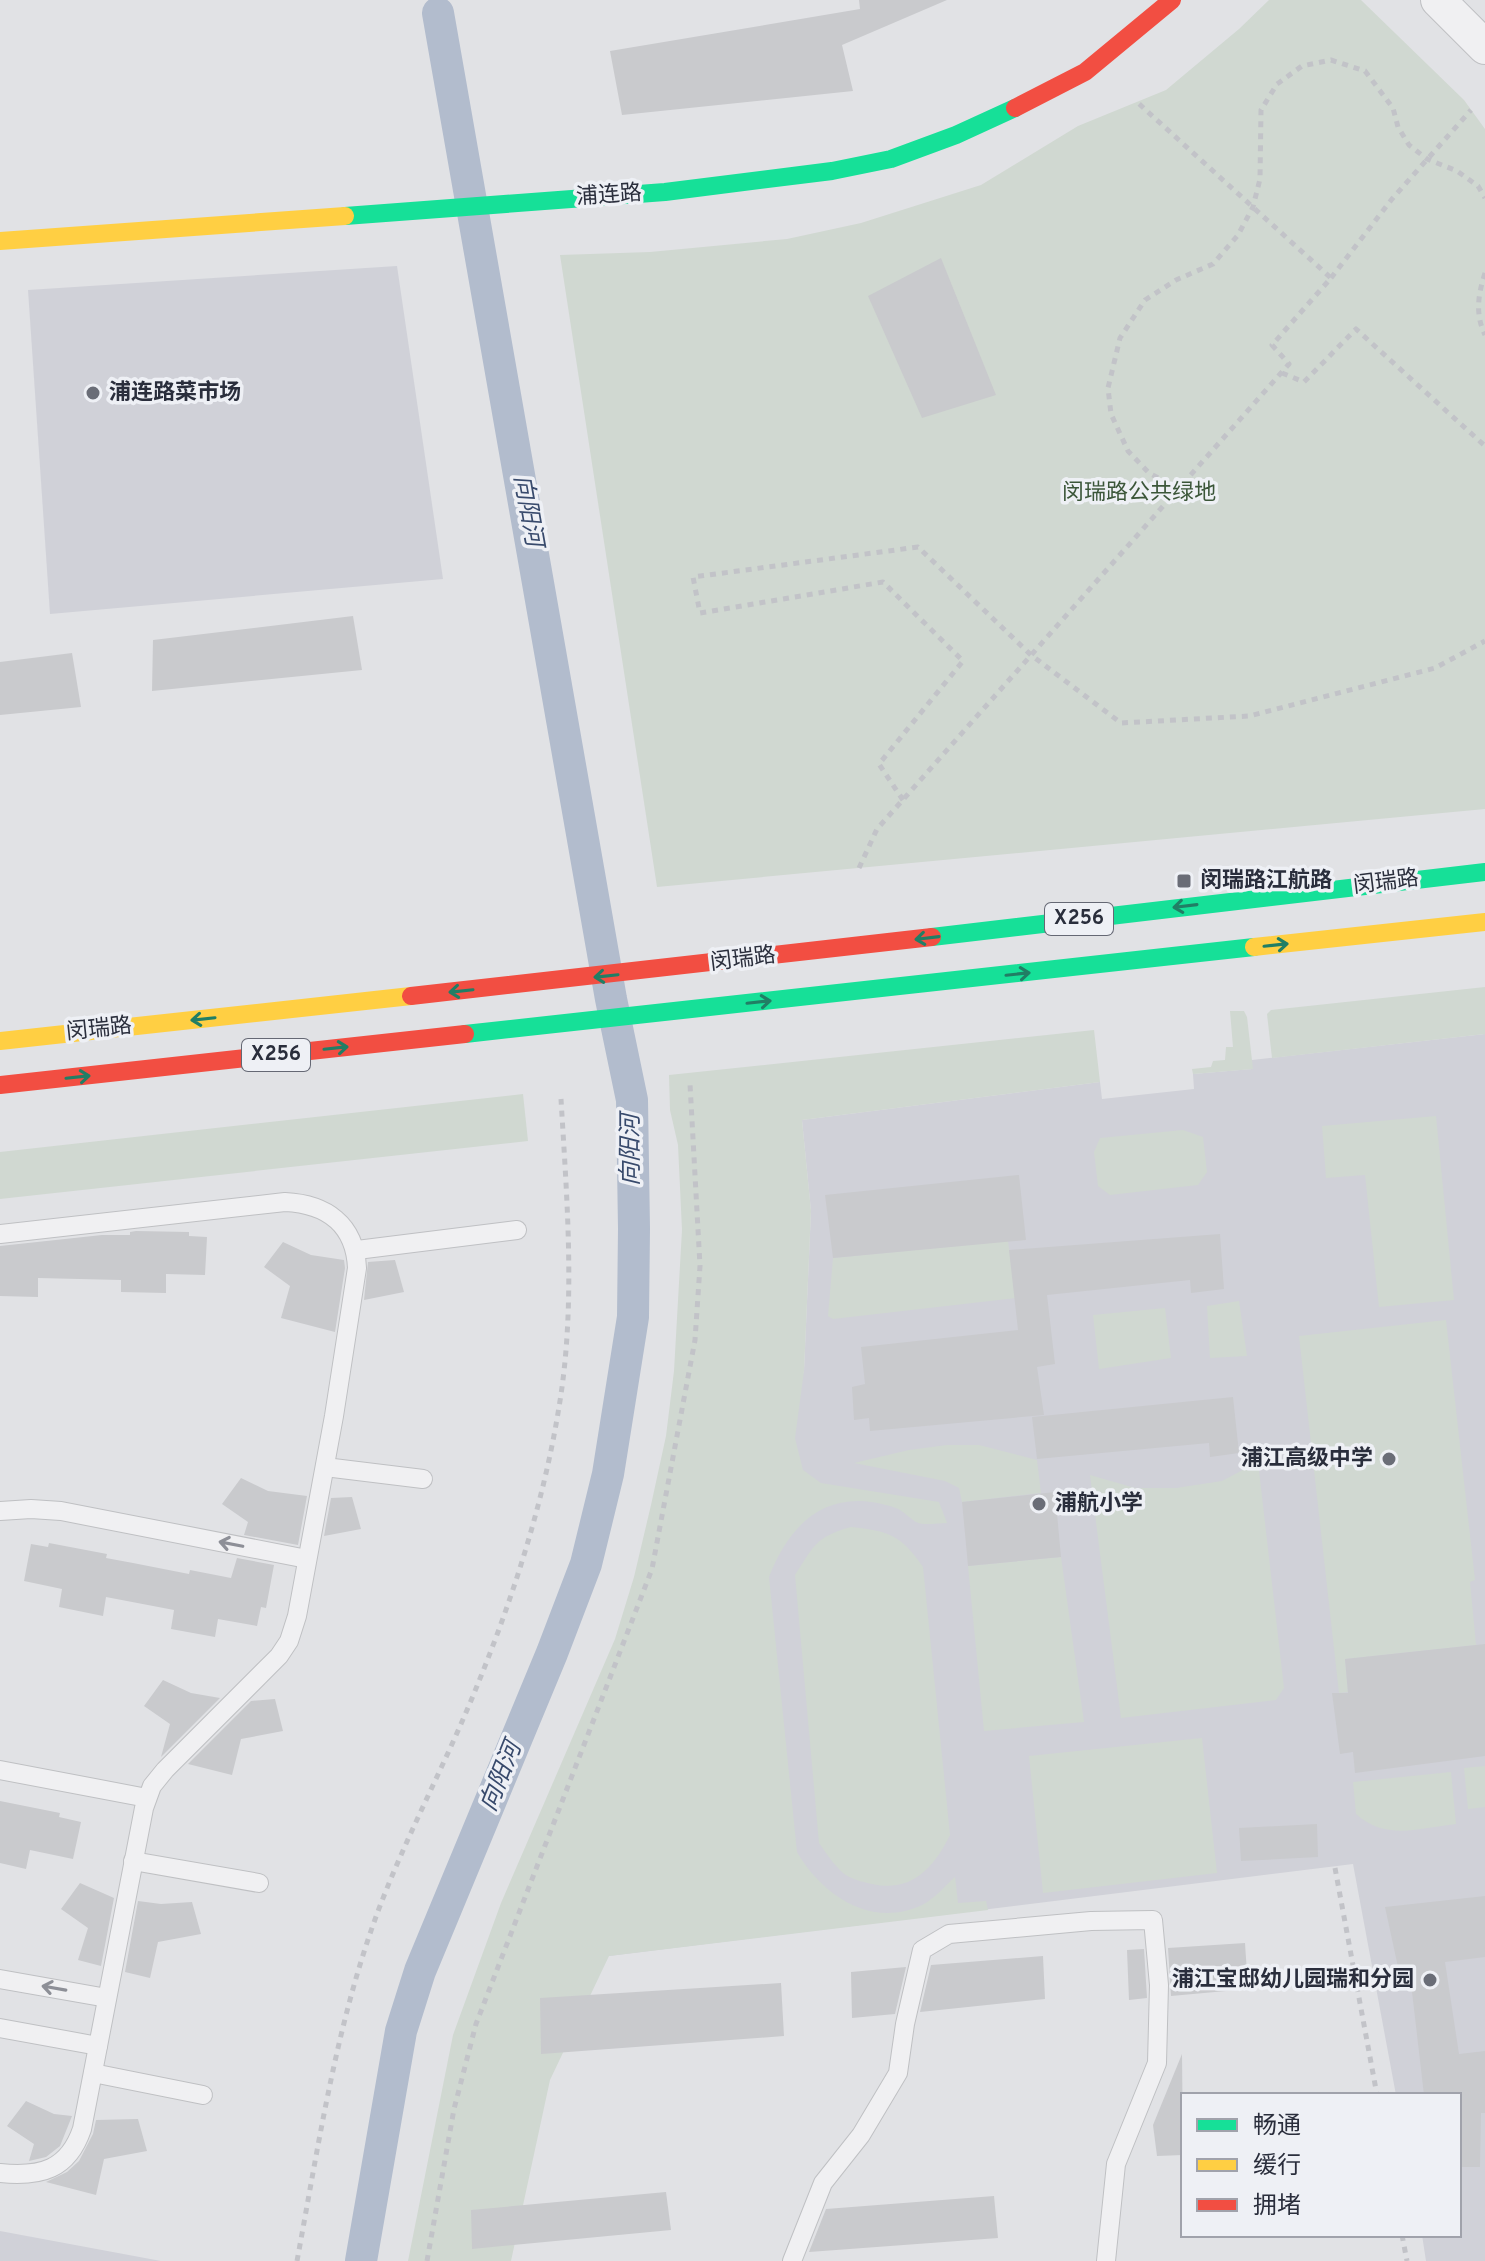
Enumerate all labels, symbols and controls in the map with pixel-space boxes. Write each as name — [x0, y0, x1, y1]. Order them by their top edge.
street label: 浦连路 — [575, 180, 643, 212]
place label: 浦连路菜市场 — [109, 380, 241, 407]
marker: 浦连路菜市场 — [84, 384, 102, 402]
water label: 向阳河 — [506, 473, 549, 553]
park label: 闵瑞路公共绿地 — [1062, 480, 1216, 507]
street label: 闵瑞路 — [1352, 866, 1420, 900]
place label: 闵瑞路江航路 — [1200, 868, 1332, 895]
marker: 闵瑞路江航路 — [1175, 872, 1193, 890]
one-way arrow — [1172, 899, 1199, 914]
road number: X256 — [1045, 903, 1113, 935]
one-way arrow — [914, 930, 941, 945]
one-way arrow — [1263, 937, 1288, 952]
street label: 闵瑞路 — [709, 943, 777, 977]
one-way arrow — [1004, 966, 1030, 981]
one-way arrow — [593, 968, 620, 983]
one-way arrow — [449, 984, 475, 999]
one-way arrow — [745, 994, 772, 1009]
one-way arrow — [190, 1012, 217, 1027]
street label: 闵瑞路 — [65, 1013, 133, 1047]
road number: X256 — [242, 1039, 310, 1071]
one-way arrow — [322, 1041, 349, 1056]
one-way arrow — [64, 1069, 90, 1084]
water label: 向阳河 — [617, 1110, 647, 1186]
place label: 浦江高级中学 — [1241, 1446, 1373, 1473]
marker: 浦江高级中学 — [1380, 1450, 1398, 1468]
place label: 浦航小学 — [1055, 1491, 1143, 1518]
marker: 浦航小学 — [1030, 1495, 1048, 1513]
one-way arrow — [219, 1536, 244, 1551]
water label: 向阳河 — [475, 1734, 531, 1816]
place label: 浦江宝邸幼儿园瑞和分园 — [1172, 1967, 1414, 1994]
marker: 浦江宝邸幼儿园瑞和分园 — [1421, 1971, 1439, 1989]
one-way arrow — [41, 1980, 67, 1995]
legend — [1181, 2093, 1461, 2237]
text: 畅通 — [1253, 2112, 1301, 2142]
text: 缓行 — [1253, 2152, 1301, 2182]
text: 拥堵 — [1253, 2192, 1301, 2222]

